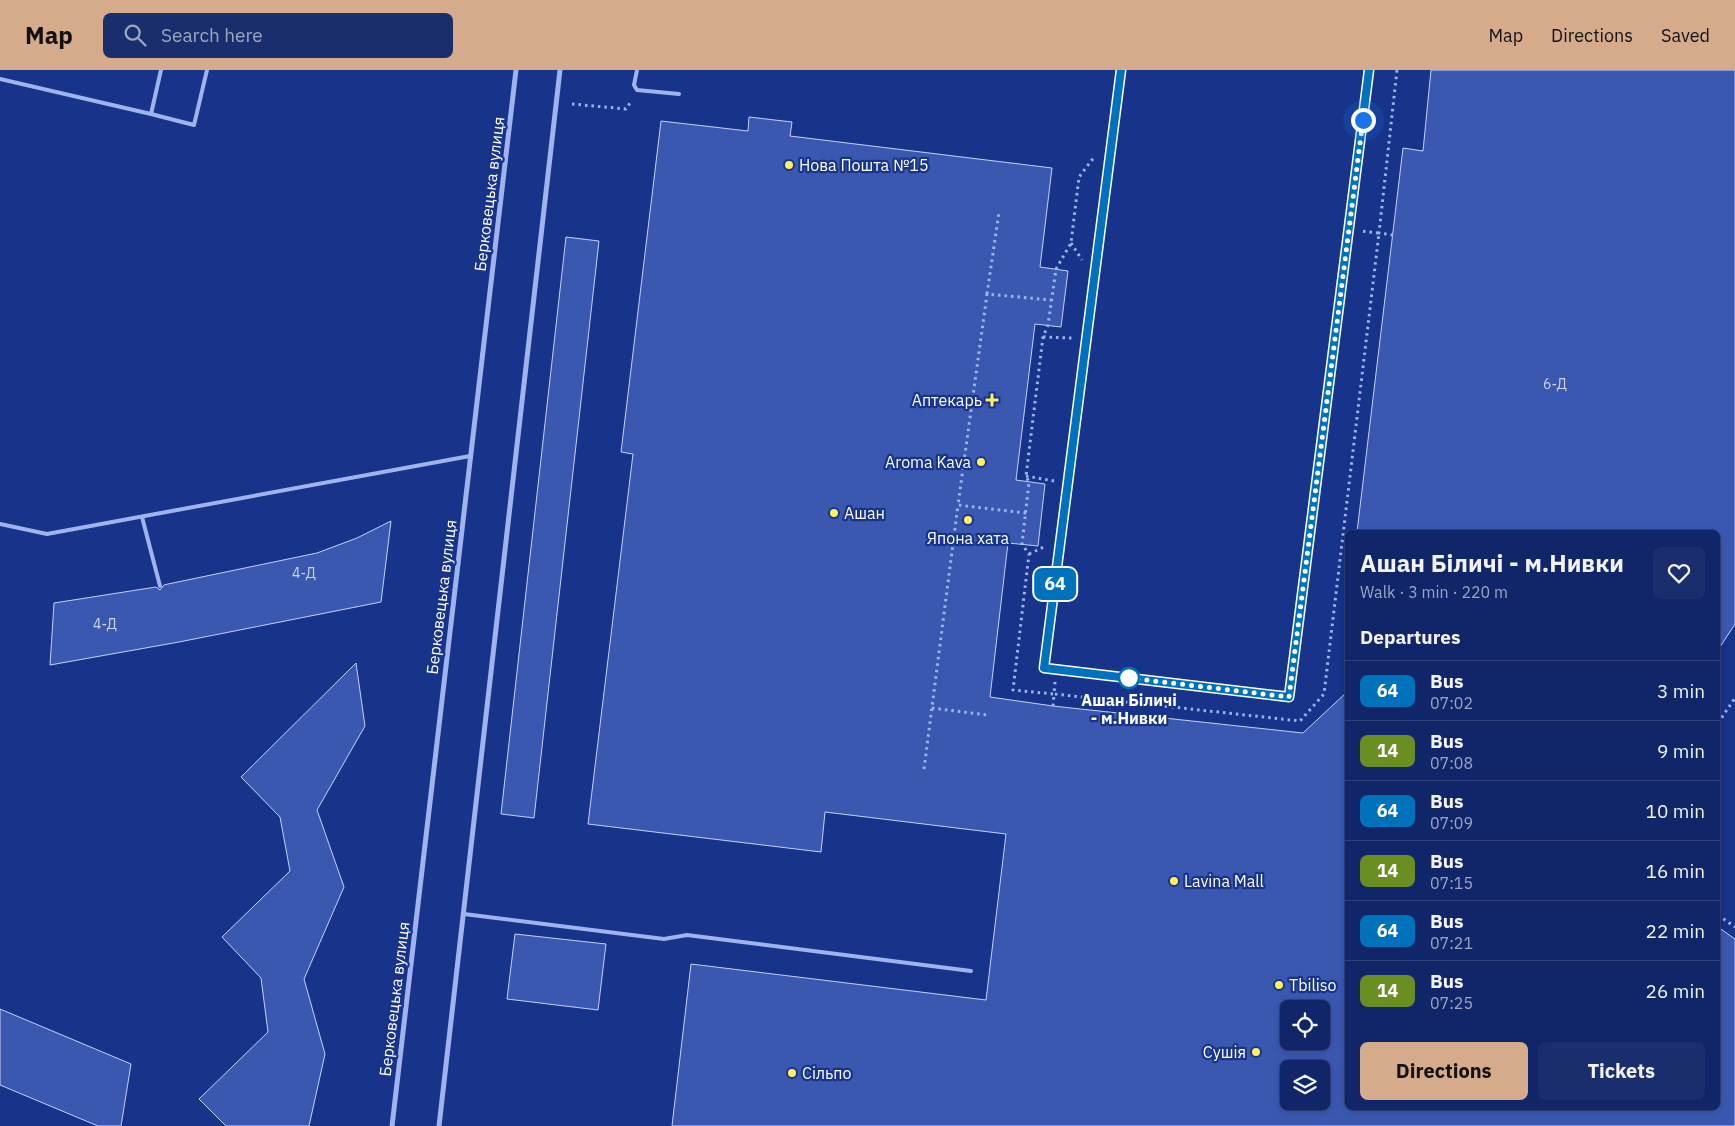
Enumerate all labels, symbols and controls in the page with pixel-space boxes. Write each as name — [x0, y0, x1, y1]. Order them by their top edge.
search box — [103, 13, 453, 58]
text: Map — [25, 19, 73, 51]
icon: search — [121, 21, 149, 49]
text: Search here — [161, 23, 263, 47]
text: Map — [1488, 24, 1523, 47]
text: Directions — [1551, 24, 1633, 47]
text: Saved — [1661, 24, 1710, 47]
your location — [1351, 108, 1376, 133]
street label: Берковецька вулиця — [470, 116, 508, 272]
place label: Нова Пошта №15 — [799, 155, 929, 175]
marker: Нова Пошта №15 — [783, 159, 795, 171]
house number: 6-Д — [1543, 375, 1567, 393]
place label: Аптекарь — [912, 390, 982, 410]
marker: Аптекарь — [986, 394, 998, 406]
place label: Aroma Kava — [885, 452, 971, 472]
marker: Aroma Kava — [975, 456, 987, 468]
place label: Ашан — [844, 503, 885, 523]
marker: Ашан — [828, 507, 840, 519]
marker: Япона хата — [962, 514, 974, 526]
street label: Берковецька вулиця — [422, 519, 460, 675]
place label: Япона хата — [927, 528, 1010, 548]
text: Ашан Біличі - м.Нивки — [1360, 547, 1624, 579]
button: heart — [1653, 547, 1705, 599]
house number: 4-Д — [292, 564, 316, 582]
line badge: 64 — [1032, 568, 1078, 600]
text: 64 — [1044, 572, 1066, 595]
text: Walk · 3 min · 220 m — [1360, 582, 1508, 602]
house number: 4-Д — [93, 615, 117, 633]
text: Departures — [1360, 625, 1460, 649]
marker: Ашан Біличі - м.Нивки — [1118, 667, 1140, 689]
text: Bus — [1430, 669, 1464, 693]
text: 64 — [1377, 679, 1398, 702]
text: 3 min — [1657, 679, 1705, 703]
place label: Ашан Біличі - м.Нивки — [1081, 690, 1177, 728]
text: 07:02 — [1430, 693, 1473, 713]
text: Bus — [1430, 729, 1464, 753]
text: 14 — [1377, 739, 1398, 762]
text: 9 min — [1657, 739, 1705, 763]
text: 07:08 — [1430, 753, 1473, 773]
text: Bus — [1430, 789, 1464, 813]
text: 64 — [1377, 799, 1398, 822]
text: 10 min — [1646, 799, 1705, 823]
text: 07:09 — [1430, 813, 1473, 833]
text: Bus — [1430, 849, 1464, 873]
text: 14 — [1377, 859, 1398, 882]
text: 16 min — [1646, 859, 1705, 883]
place label: Lavina Mall — [1184, 871, 1264, 891]
text: 07:15 — [1430, 873, 1473, 893]
marker: Lavina Mall — [1168, 875, 1180, 887]
text: Bus — [1430, 909, 1464, 933]
text: 64 — [1377, 919, 1398, 942]
text: 22 min — [1646, 919, 1705, 943]
street label: Берковецька вулиця — [375, 921, 413, 1077]
text: 07:21 — [1430, 933, 1473, 953]
text: Bus — [1430, 969, 1464, 993]
place label: Tbiliso — [1289, 975, 1337, 995]
marker: Tbiliso — [1273, 979, 1285, 991]
text: 14 — [1377, 979, 1398, 1002]
text: 26 min — [1646, 979, 1705, 1003]
text: 07:25 — [1430, 993, 1473, 1013]
map controls — [1280, 1000, 1330, 1110]
button: locate — [1280, 1000, 1330, 1050]
place label: Сушія — [1203, 1042, 1246, 1062]
button: Directions — [1360, 1042, 1528, 1100]
button: Tickets — [1538, 1042, 1705, 1100]
marker: Сушія — [1250, 1046, 1262, 1058]
button: layers — [1280, 1060, 1330, 1110]
place label: Сільпо — [802, 1063, 851, 1083]
marker: Сільпо — [786, 1067, 798, 1079]

